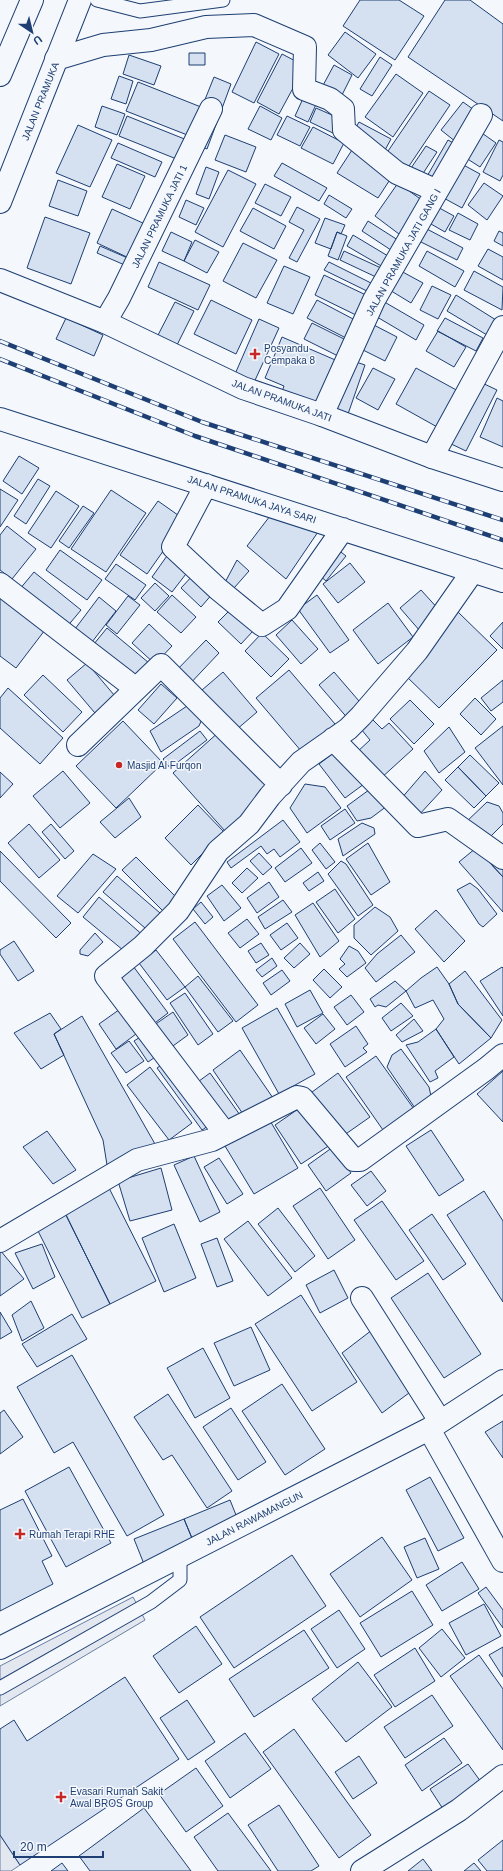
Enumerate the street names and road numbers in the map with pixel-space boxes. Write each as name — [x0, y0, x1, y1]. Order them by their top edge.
street label: JALAN PRAMUKA — [20, 60, 61, 142]
street label: JALAN PRAMUKA JATI 1 — [130, 162, 190, 270]
street label: JALAN PRAMUKA JATI GANG I — [364, 187, 443, 318]
street label: JALAN PRAMUKA JATI — [230, 377, 333, 424]
street label: JALAN PRAMUKA JAYA SARI — [186, 473, 318, 526]
street label: JALAN RAWAMANGUN — [204, 1489, 305, 1548]

